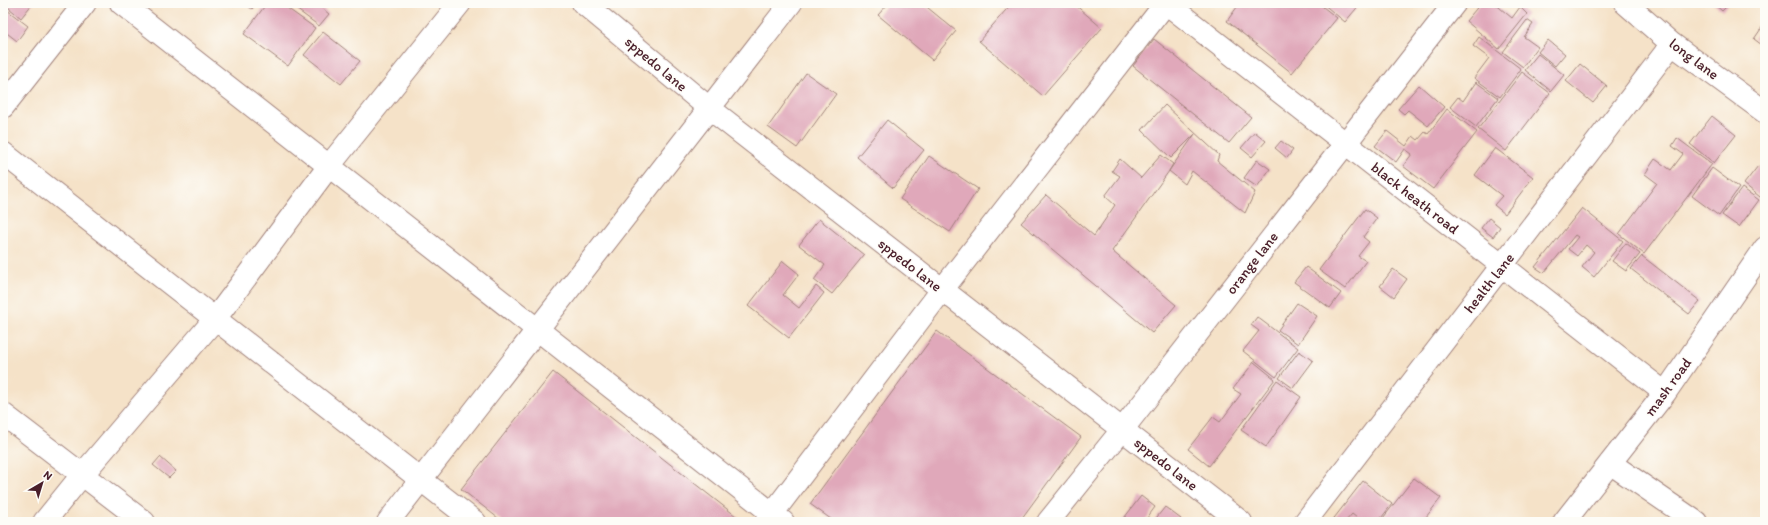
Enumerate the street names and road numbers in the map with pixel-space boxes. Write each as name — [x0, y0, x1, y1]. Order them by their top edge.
street label: sppedo lane — [621, 33, 691, 95]
street label: long lane — [1665, 34, 1723, 84]
street label: black heath road — [1367, 158, 1463, 238]
street label: orange lane — [1222, 228, 1282, 298]
street label: sppedo lane — [874, 234, 946, 296]
street label: health lane — [1460, 249, 1518, 317]
street label: mash road — [1641, 354, 1695, 420]
street label: sppedo lane — [1130, 433, 1202, 495]

